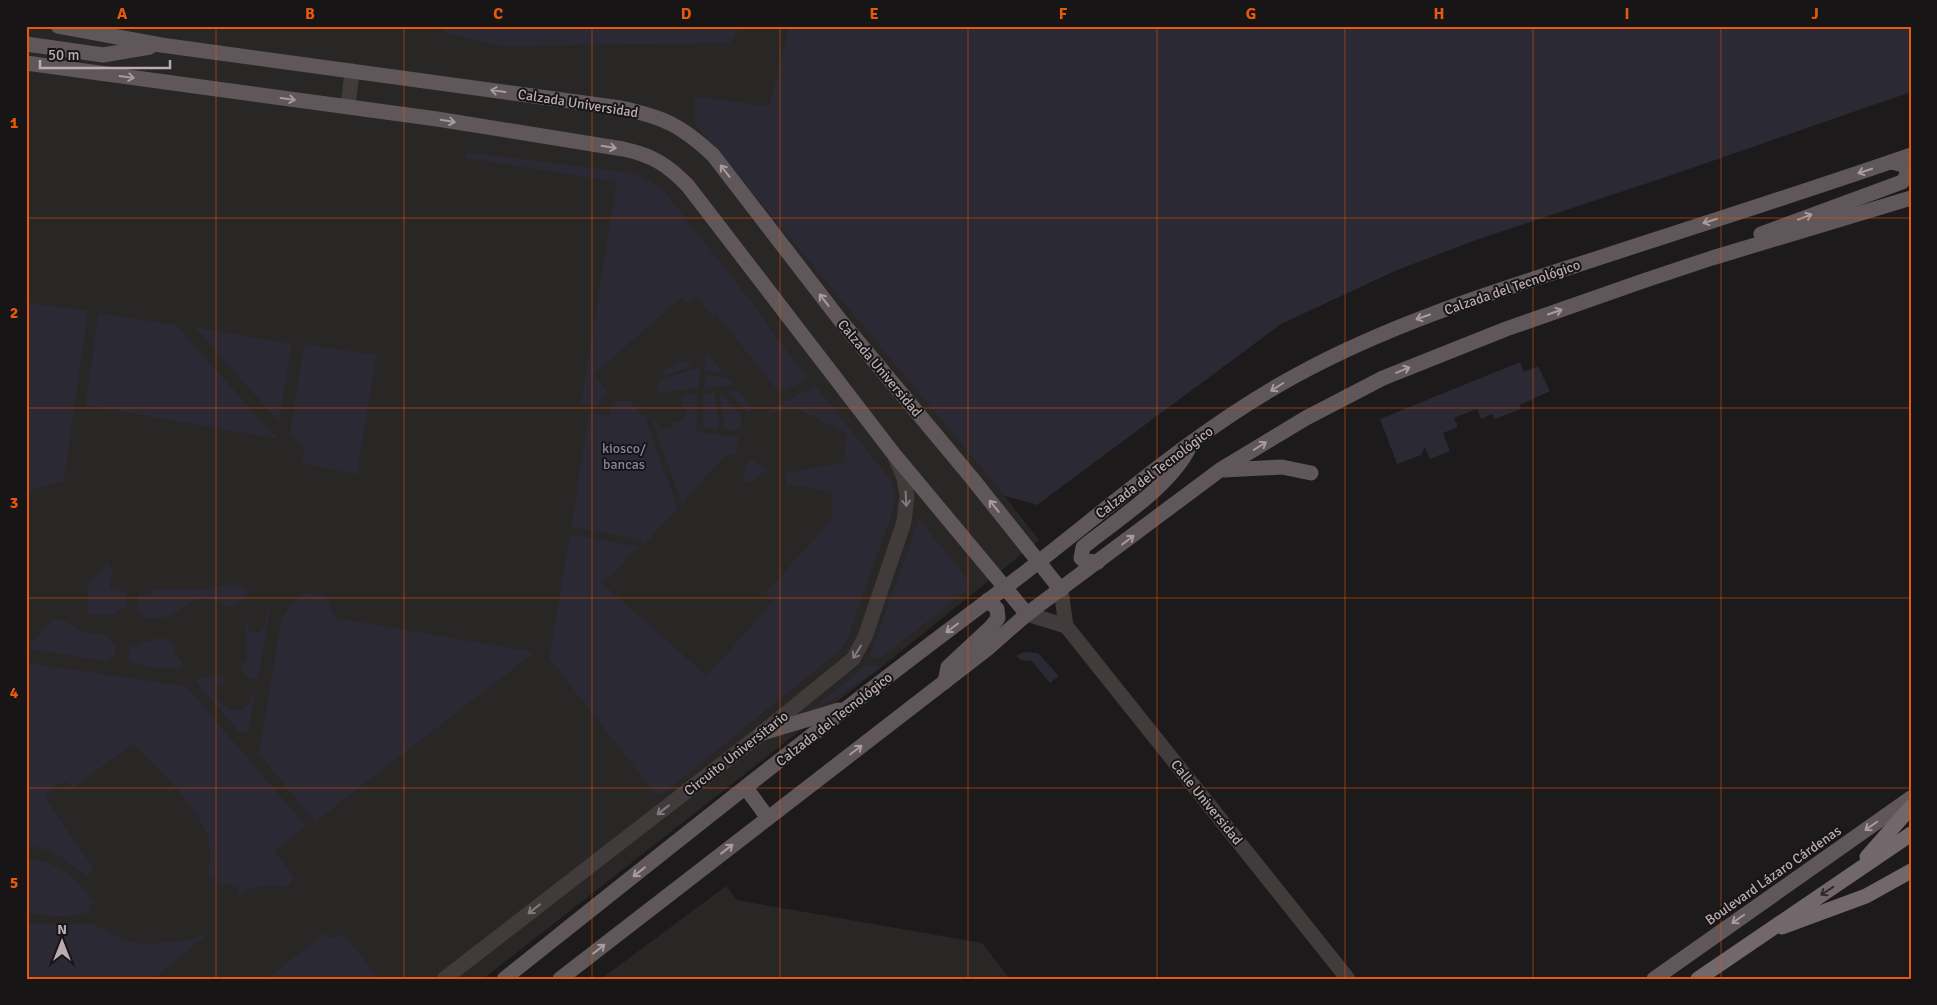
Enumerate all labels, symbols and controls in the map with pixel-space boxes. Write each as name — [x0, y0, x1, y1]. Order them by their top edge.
text: A — [117, 4, 128, 24]
text: B — [305, 4, 315, 24]
text: C — [493, 4, 503, 24]
text: D — [681, 4, 692, 24]
text: E — [869, 4, 879, 24]
text: F — [1059, 4, 1068, 24]
text: G — [1246, 4, 1256, 24]
text: H — [1434, 4, 1444, 24]
text: I — [1624, 4, 1630, 24]
text: J — [1811, 4, 1819, 24]
scale bar — [40, 38, 170, 70]
text: 50 m — [48, 46, 79, 64]
one-way arrow — [118, 72, 134, 82]
one-way arrow — [490, 86, 506, 96]
street label: Calzada Universidad — [517, 86, 639, 121]
one-way arrow — [279, 94, 295, 104]
text: 1 — [10, 113, 19, 133]
one-way arrow — [440, 116, 456, 126]
one-way arrow — [601, 142, 617, 152]
one-way arrow — [720, 165, 731, 178]
one-way arrow — [1857, 166, 1873, 176]
one-way arrow — [1797, 212, 1812, 221]
one-way arrow — [1703, 217, 1718, 226]
street label: Calzada del Tecnológico — [1442, 256, 1582, 319]
one-way arrow — [819, 294, 830, 307]
text: 2 — [10, 303, 18, 323]
one-way arrow — [1547, 307, 1562, 316]
one-way arrow — [1416, 313, 1432, 322]
street label: Calzada Universidad — [834, 316, 925, 420]
one-way arrow — [1395, 364, 1410, 374]
one-way arrow — [1270, 382, 1284, 392]
street label: Calzada del Tecnológico — [1092, 423, 1216, 522]
park label: kiosco/ bancas — [602, 440, 646, 473]
one-way arrow — [1252, 440, 1266, 450]
one-way arrow — [902, 491, 911, 507]
text: 3 — [10, 493, 18, 513]
one-way arrow — [989, 500, 1000, 513]
one-way arrow — [1121, 535, 1135, 545]
one-way arrow — [945, 623, 959, 633]
one-way arrow — [851, 645, 861, 659]
street label: Calzada del Tecnológico — [773, 669, 896, 770]
text: 4 — [10, 683, 19, 703]
street label: Circuito Universitario — [681, 707, 792, 799]
one-way arrow — [849, 745, 863, 755]
street label: Calle Universidad — [1167, 756, 1246, 848]
one-way arrow — [657, 804, 670, 815]
one-way arrow — [1864, 821, 1878, 831]
street label: Boulevard Lázaro Cárdenas — [1702, 822, 1844, 929]
one-way arrow — [720, 844, 733, 855]
one-way arrow — [632, 867, 646, 877]
text: 5 — [10, 873, 18, 893]
one-way arrow — [1820, 886, 1834, 896]
one-way arrow — [527, 904, 541, 914]
one-way arrow — [1731, 914, 1745, 924]
north arrow — [38, 918, 88, 968]
text: N — [57, 921, 67, 938]
one-way arrow — [592, 944, 606, 954]

